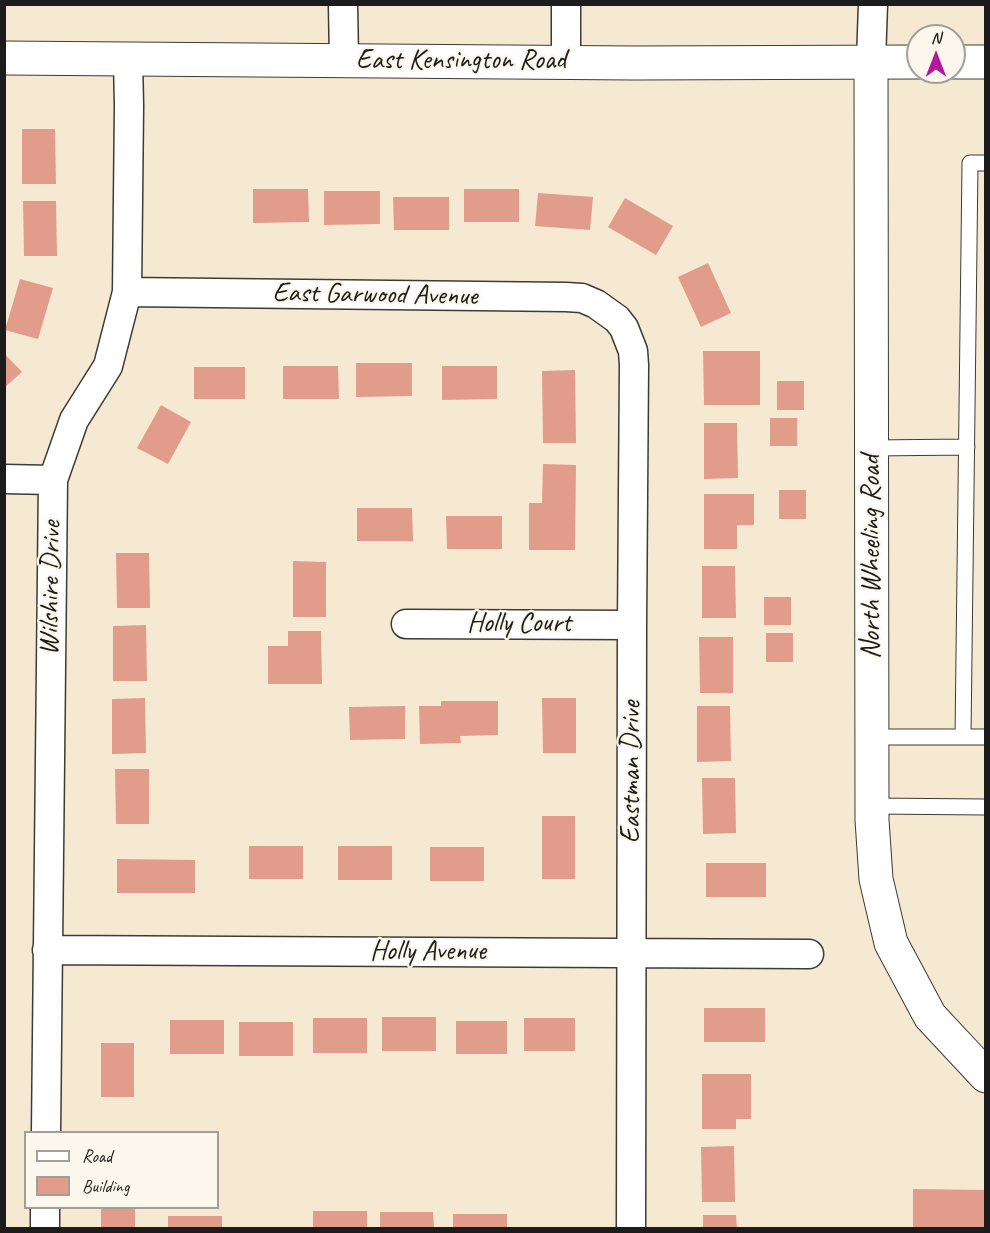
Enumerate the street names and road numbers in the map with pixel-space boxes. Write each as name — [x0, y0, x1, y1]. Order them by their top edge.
street label: East Kensington Road — [356, 44, 566, 78]
street label: East Garwood Avenue — [272, 276, 478, 314]
street label: North Wheeling Road — [855, 455, 889, 659]
street label: Wilshire Drive — [33, 520, 69, 656]
street label: Holly Court — [467, 607, 571, 641]
street label: Eastman Drive — [615, 701, 649, 843]
street label: Holly Avenue — [370, 935, 486, 969]

